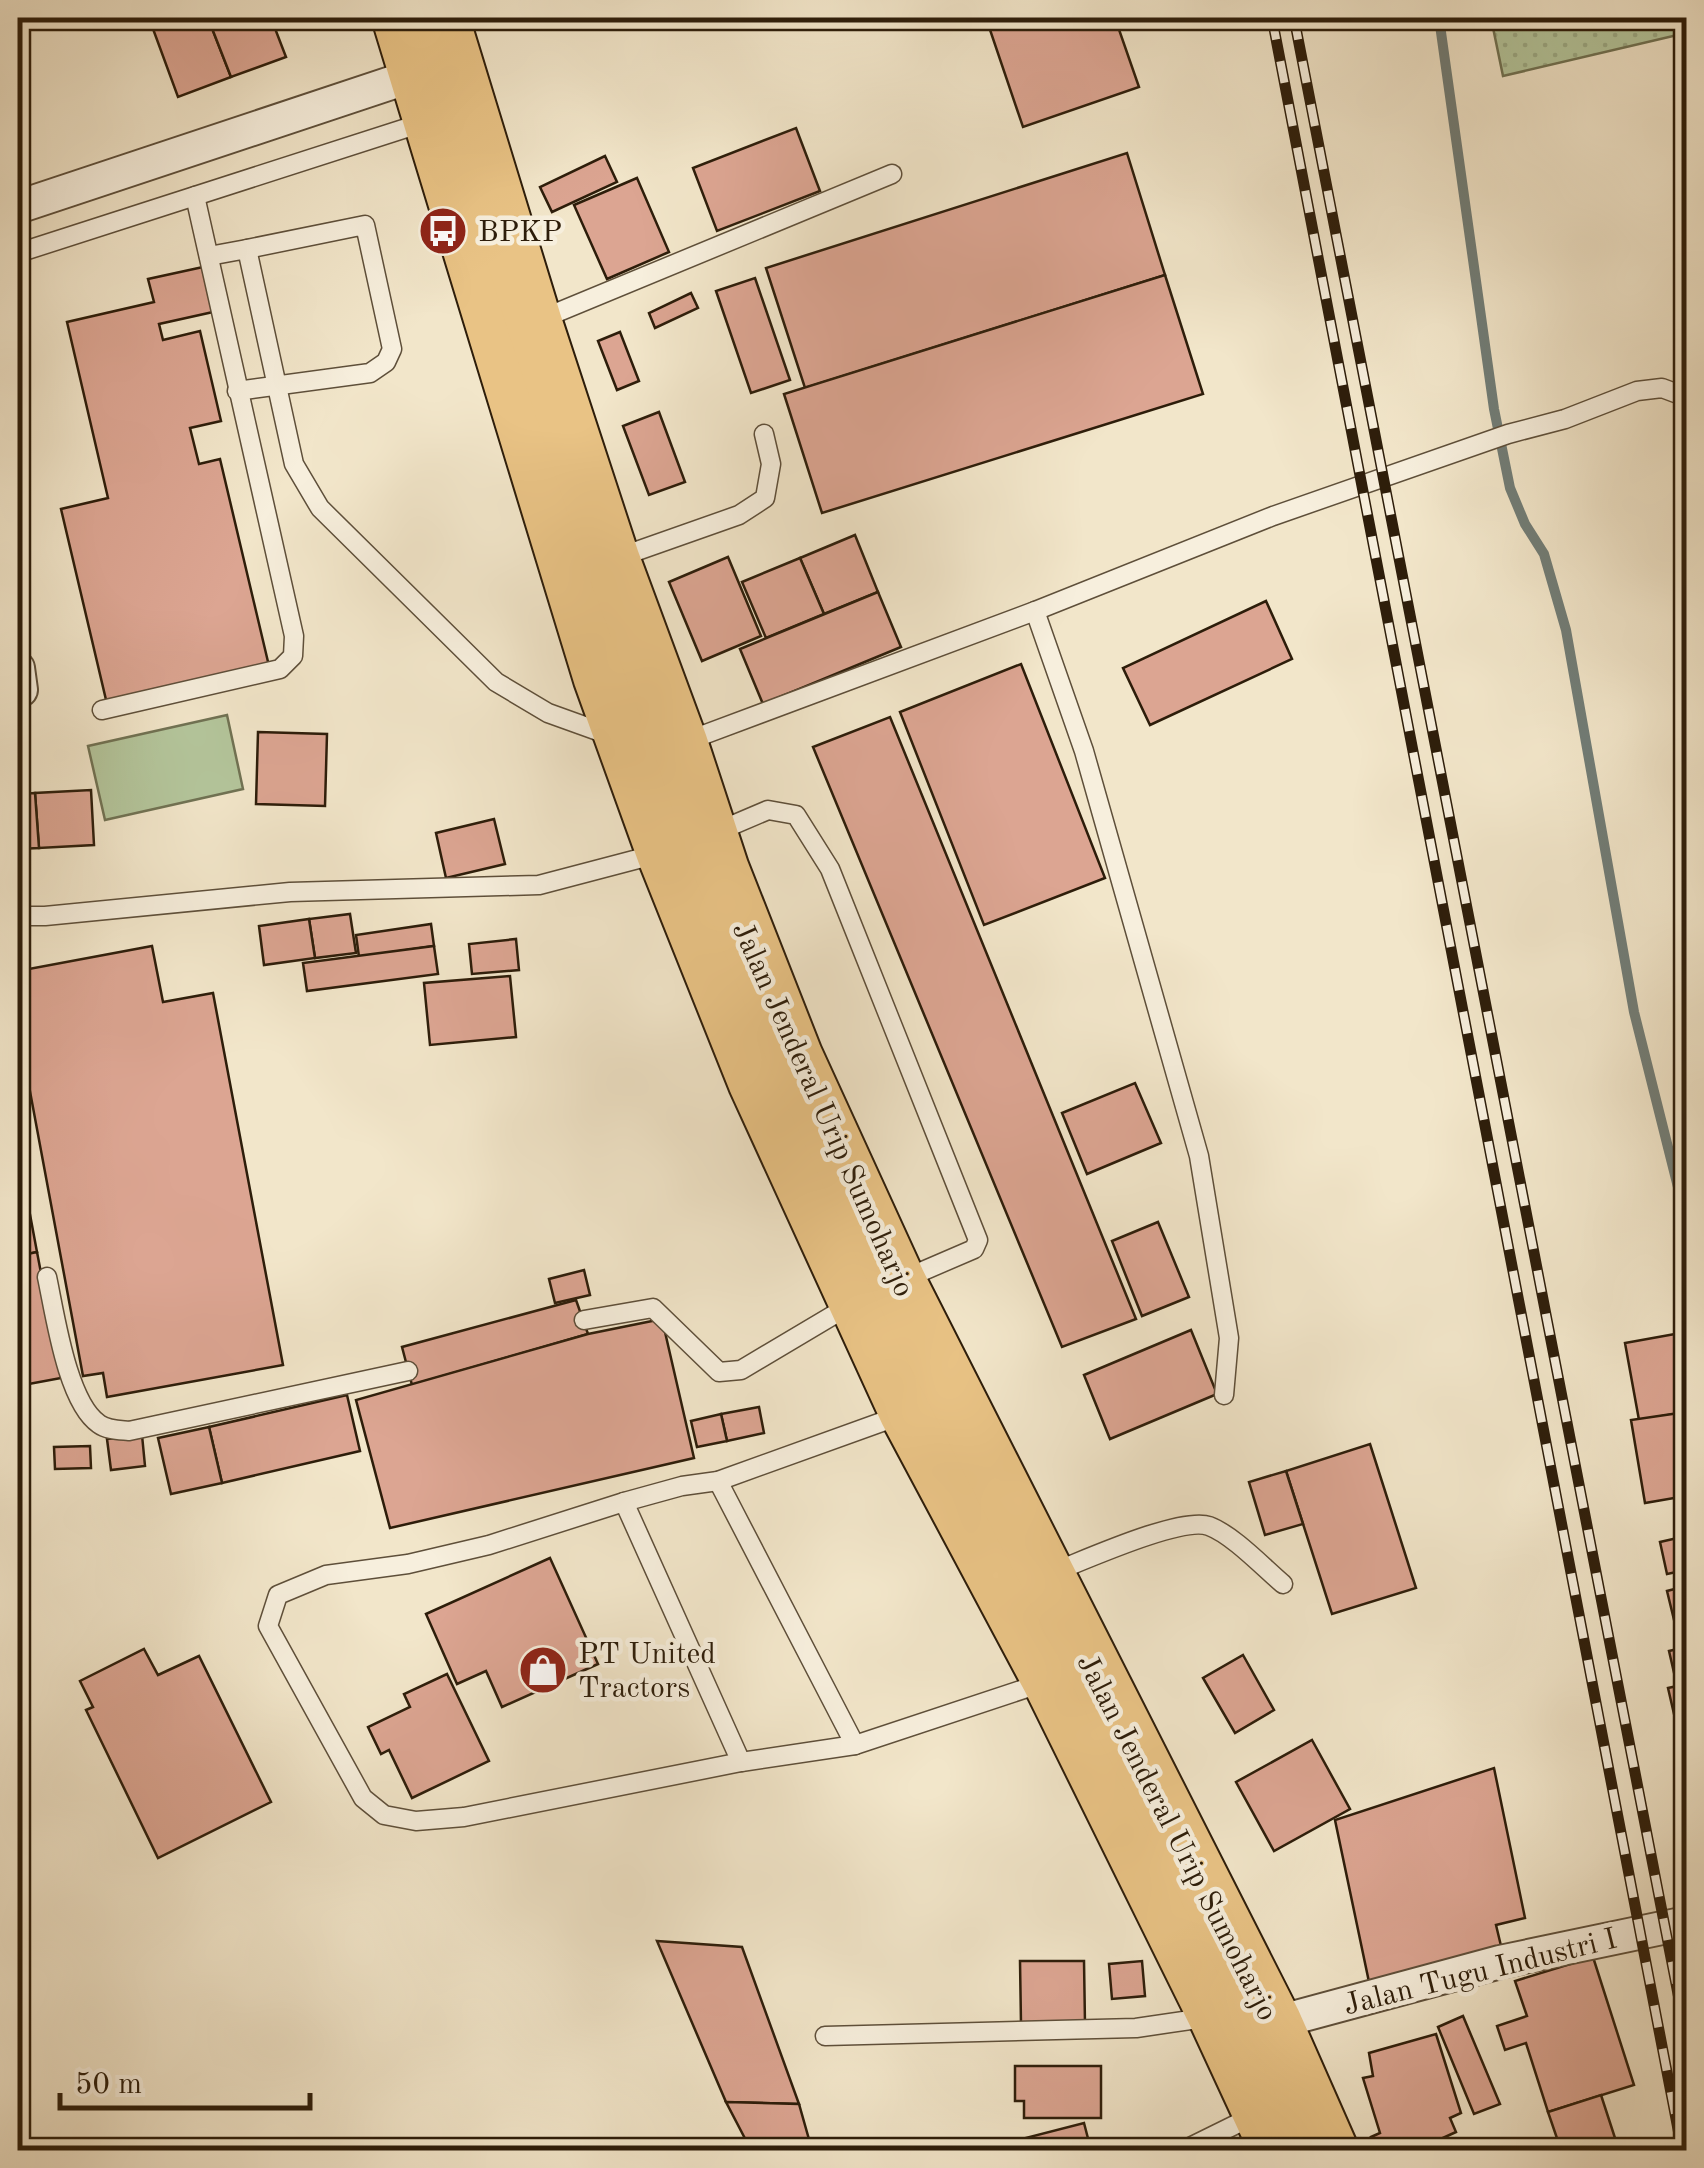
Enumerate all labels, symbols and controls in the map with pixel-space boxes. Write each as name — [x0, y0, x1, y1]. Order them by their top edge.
bus stop icon: BPKP — [417, 205, 469, 257]
place label: BPKP — [478, 218, 562, 248]
street label: Jalan Jenderal Urip Sumoharjo — [726, 918, 919, 1302]
place label: PT United Tractors — [578, 1640, 716, 1704]
shop icon: PT United Tractors — [517, 1644, 569, 1696]
street label: Jalan Jenderal Urip Sumoharjo — [1071, 1650, 1282, 2026]
street label: Jalan Tugu Industri I — [1341, 1924, 1620, 2021]
scale bar — [60, 2048, 310, 2110]
text: 50 m — [75, 2070, 142, 2100]

